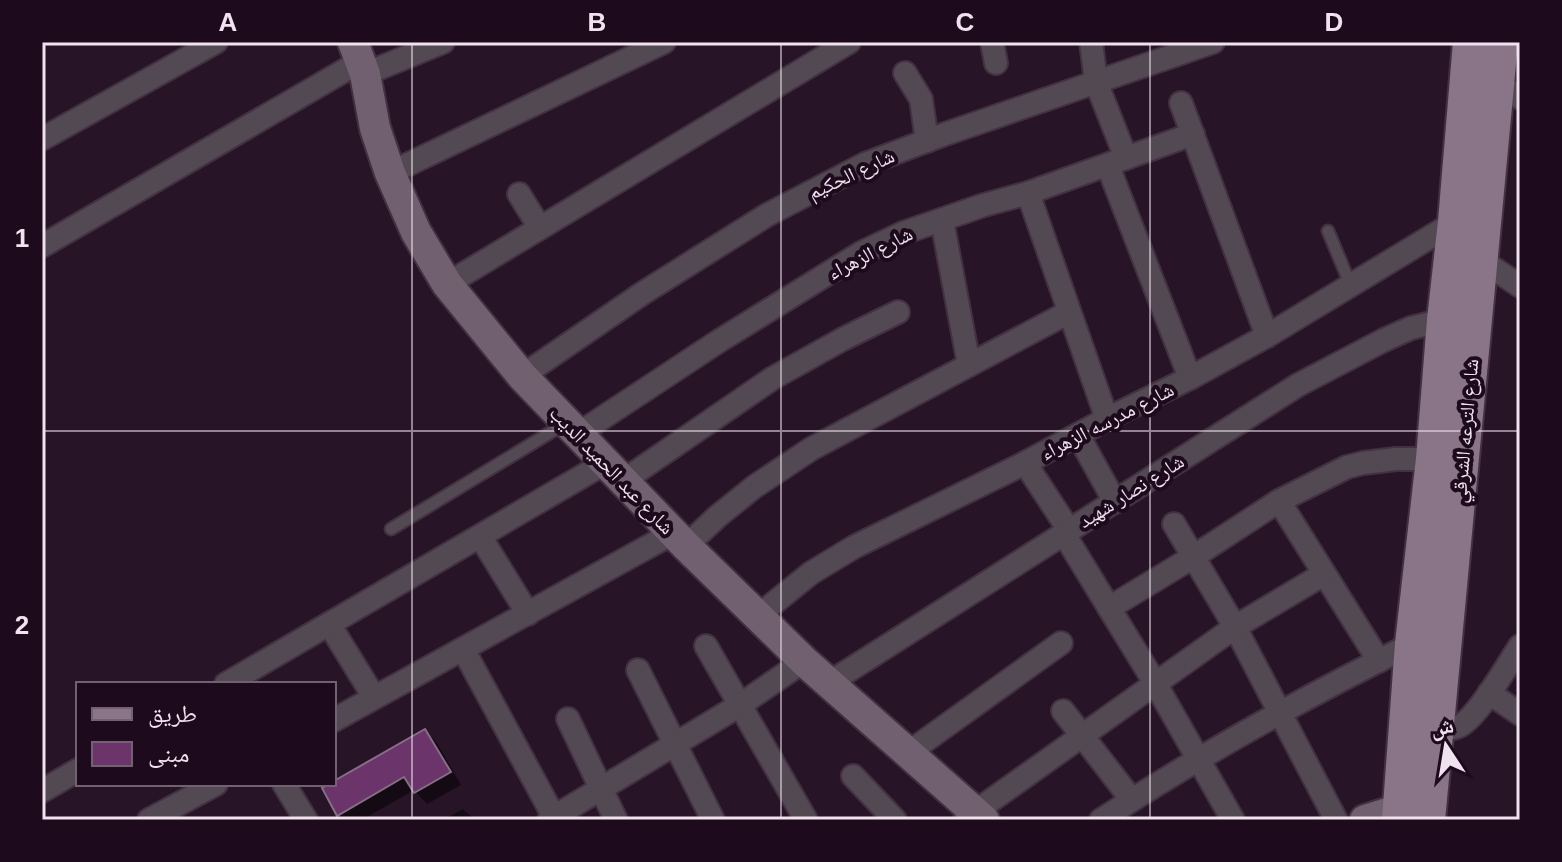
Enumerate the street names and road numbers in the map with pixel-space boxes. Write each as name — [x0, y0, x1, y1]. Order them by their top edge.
street label: شارع الحكيم — [804, 144, 899, 206]
street label: شارع الزهراء — [824, 222, 917, 286]
street label: شارع الترعه الشرقي — [1448, 358, 1487, 505]
street label: شارع مدرسه الزهراء — [1037, 378, 1178, 466]
street label: شارع عبد الحميد الديب — [544, 402, 679, 540]
street label: شارع نصار شهيد — [1074, 450, 1189, 534]

